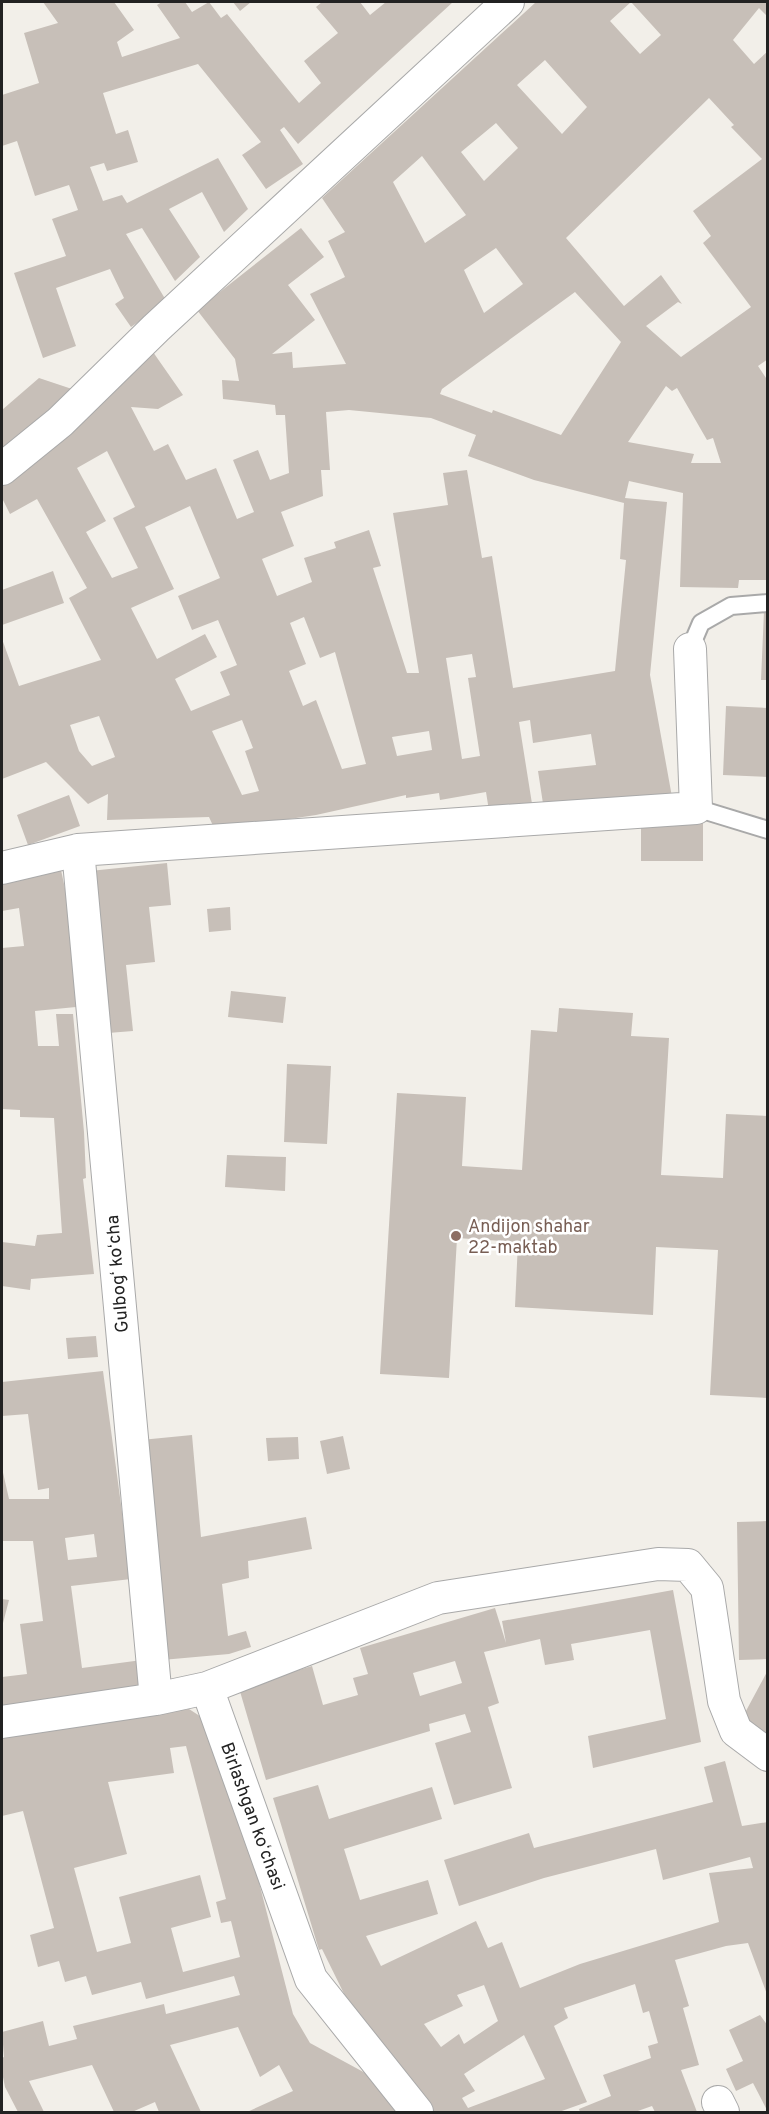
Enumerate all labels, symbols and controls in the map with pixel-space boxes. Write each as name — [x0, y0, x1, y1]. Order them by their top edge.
street label: Gulbogʻ koʻcha — [102, 1214, 135, 1334]
place label: Andijon shahar 22-maktab — [468, 1216, 590, 1260]
marker: Andijon shahar 22-maktab — [449, 1229, 463, 1243]
street label: Birlashgan koʻchasi — [214, 1740, 289, 1893]

